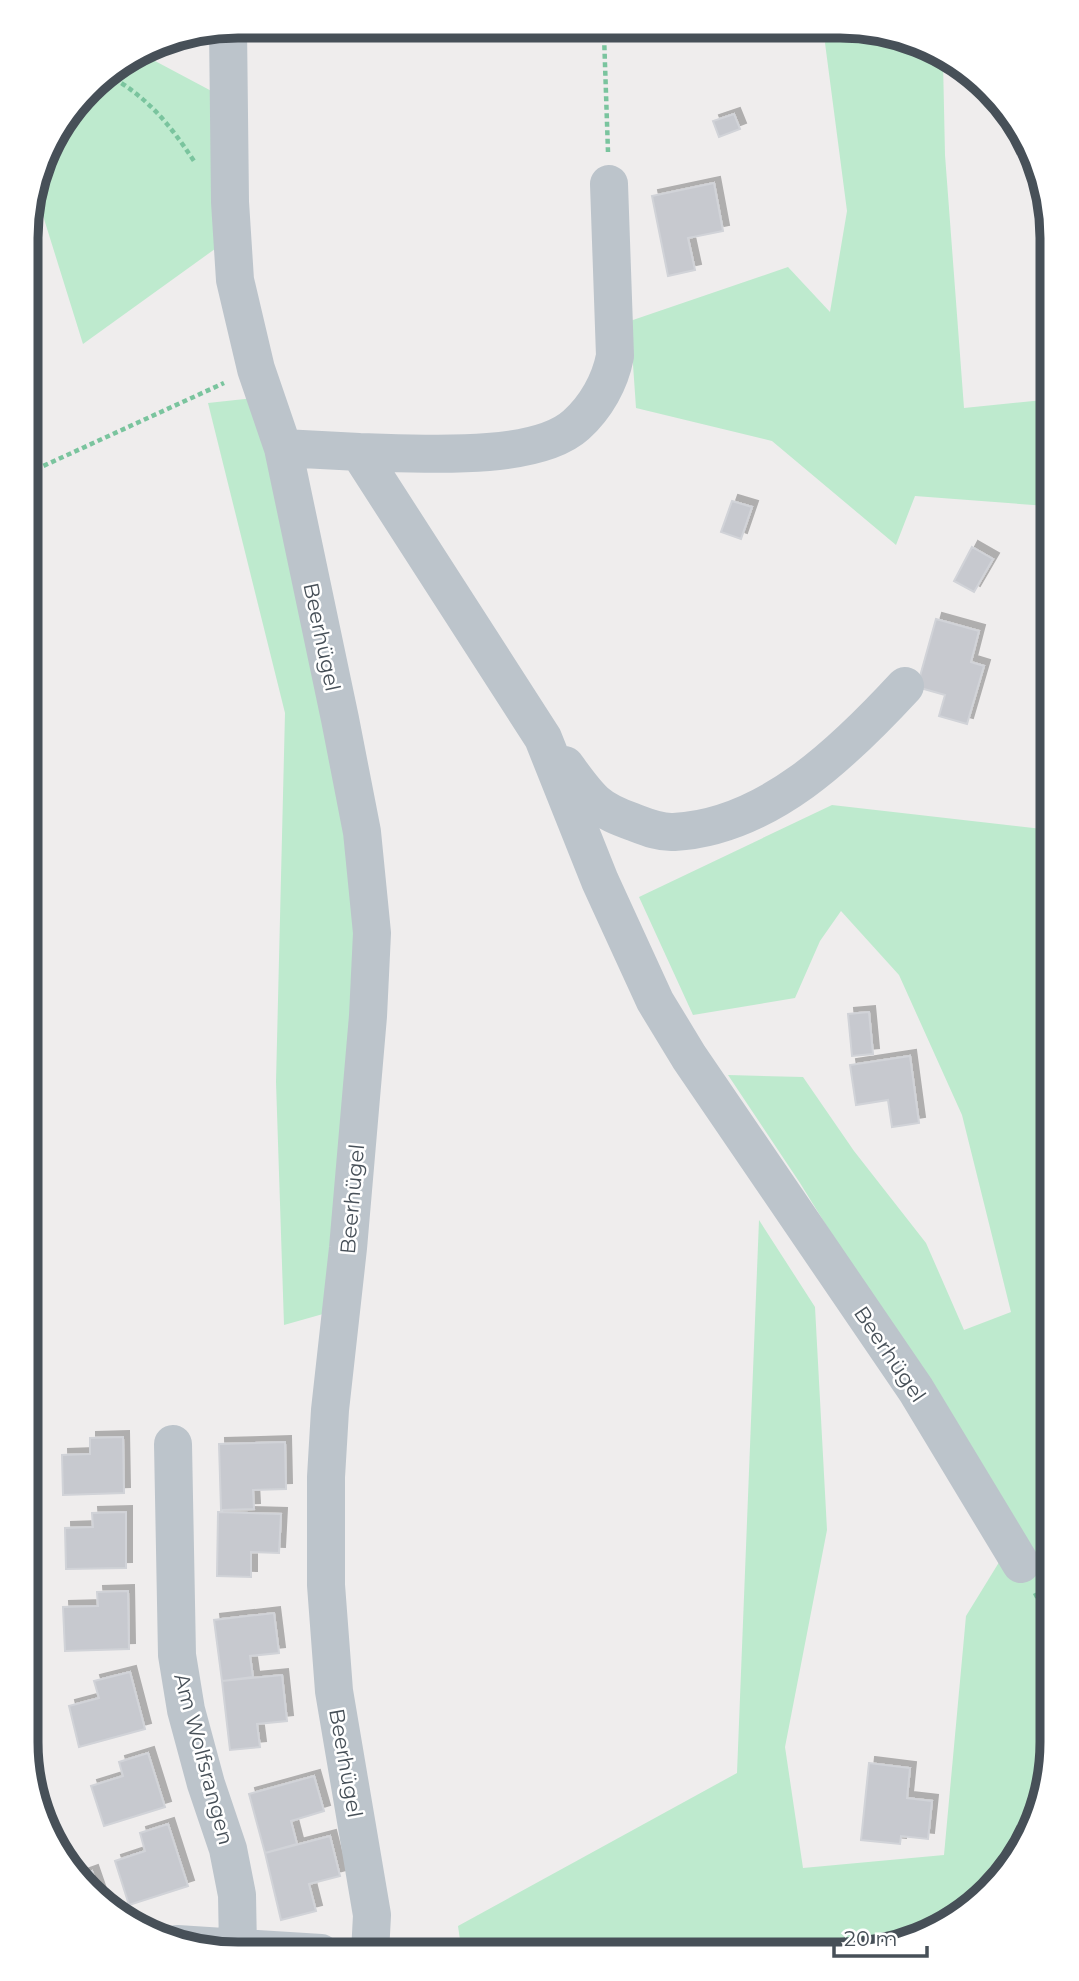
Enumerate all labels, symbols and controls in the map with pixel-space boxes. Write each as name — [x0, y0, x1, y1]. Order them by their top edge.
street label: Beerhügel — [298, 580, 346, 694]
street label: Beerhügel — [335, 1143, 369, 1255]
street label: Beerhügel — [849, 1301, 931, 1407]
street label: Am Wolfsrangen — [169, 1670, 239, 1848]
street label: Beerhügel — [324, 1706, 368, 1820]
scale bar — [834, 1914, 927, 1958]
text: 20 m — [844, 1926, 898, 1951]

